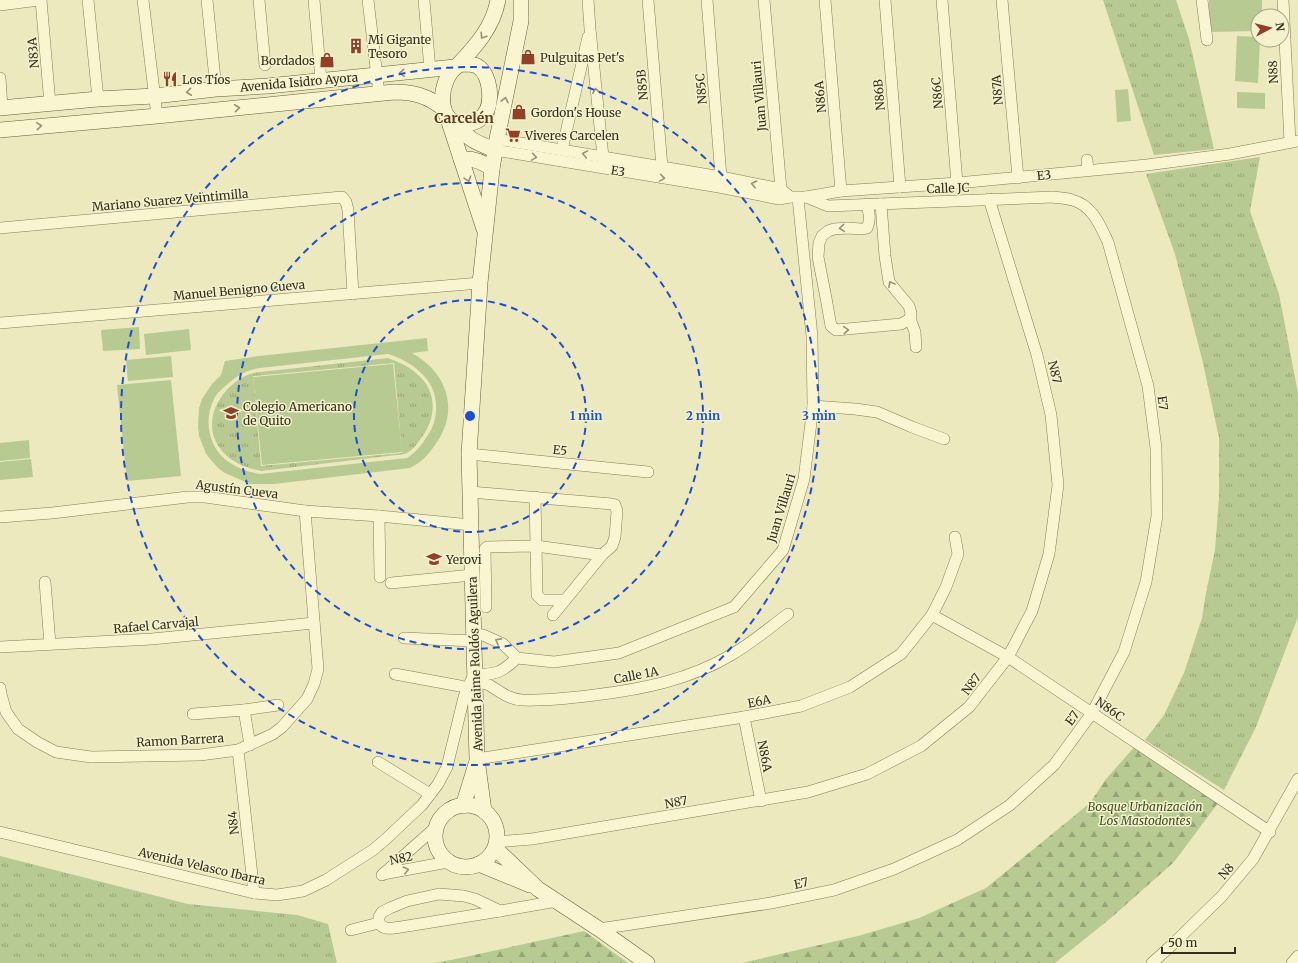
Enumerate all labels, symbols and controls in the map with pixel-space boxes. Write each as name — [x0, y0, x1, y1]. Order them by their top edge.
north arrow — [1250, 8, 1290, 48]
text: N — [1272, 22, 1287, 32]
one-way arrow — [481, 31, 488, 38]
place label: Mi Gigante Tesoro — [368, 32, 431, 61]
street label: N83A — [24, 36, 42, 69]
building icon: Mi Gigante Tesoro — [347, 37, 365, 55]
shop icon: Pulguitas Pet's — [519, 48, 537, 66]
place label: Pulguitas Pet's — [540, 50, 625, 65]
shop icon: Bordados — [318, 51, 336, 69]
place label: Bordados — [261, 53, 315, 68]
street label: Juan Villauri — [748, 60, 770, 133]
street label: N88 — [1265, 60, 1281, 84]
one-way arrow — [399, 68, 405, 77]
street label: Avenida Isidro Ayora — [238, 69, 359, 95]
street label: N85B — [633, 69, 651, 101]
restaurant icon: Los Tíos — [161, 70, 179, 88]
place label: Los Tíos — [182, 72, 230, 87]
street label: N85C — [692, 73, 710, 105]
street label: N87A — [988, 74, 1006, 106]
street label: N86C — [928, 76, 946, 109]
street label: N86B — [870, 79, 888, 111]
street label: N86A — [811, 80, 829, 114]
one-way arrow — [186, 87, 192, 96]
one-way arrow — [592, 87, 601, 94]
one-way arrow — [500, 97, 508, 103]
shop icon: Gordon's House — [510, 103, 528, 121]
one-way arrow — [234, 104, 240, 113]
place label: Gordon's House — [531, 105, 621, 120]
district label: Carcelén — [434, 109, 494, 127]
one-way arrow — [36, 122, 42, 131]
supermarket icon: Viveres Carcelen — [504, 126, 522, 144]
place label: Viveres Carcelen — [524, 128, 619, 143]
one-way arrow — [582, 150, 588, 159]
one-way arrow — [531, 152, 537, 161]
street label: E3 — [610, 162, 626, 180]
street label: E3 — [1036, 167, 1052, 183]
one-way arrow — [659, 173, 665, 182]
one-way arrow — [463, 176, 471, 183]
one-way arrow — [751, 180, 757, 188]
street label: Calle JC — [926, 180, 970, 196]
street label: Mariano Suarez Veintimilla — [91, 186, 249, 214]
one-way arrow — [839, 224, 845, 233]
street label: Manuel Benigno Cueva — [172, 277, 306, 303]
one-way arrow — [888, 281, 896, 288]
one-way arrow — [843, 325, 849, 334]
street label: N87 — [1045, 359, 1065, 385]
street label: E7 — [1155, 395, 1171, 411]
place label: Colegio Americano de Quito — [243, 399, 352, 428]
school or university icon: Colegio Americano de Quito — [222, 404, 240, 422]
text: 1 min — [570, 408, 602, 423]
text: 2 min — [686, 408, 720, 423]
text: 3 min — [802, 408, 836, 423]
centre of rings — [463, 409, 477, 423]
street label: E5 — [552, 442, 568, 458]
street label: Juan Villauri — [763, 472, 799, 545]
street label: Agustín Cueva — [194, 476, 280, 502]
school or university icon: Yerovi — [425, 550, 443, 568]
place label: Yerovi — [445, 552, 482, 567]
street label: Avenida Jaime Roldós Aguilera — [464, 576, 486, 753]
street label: Rafael Carvajal — [113, 614, 200, 636]
one-way arrow — [494, 639, 502, 646]
street label: Calle 1A — [612, 663, 660, 687]
street label: N87 — [958, 670, 984, 698]
street label: E6A — [746, 691, 772, 711]
street label: N86C — [1093, 694, 1127, 724]
street label: E7 — [1062, 708, 1082, 728]
street label: Ramon Barrera — [136, 730, 225, 750]
street label: N86A — [755, 739, 776, 774]
street label: N87 — [663, 793, 689, 811]
park label: Bosque Urbanización Los Mastodontes — [1088, 799, 1202, 828]
street label: N84 — [224, 810, 242, 836]
street label: Avenida Velasco Ibarra — [136, 844, 268, 888]
street label: N82 — [388, 848, 414, 868]
street label: N8 — [1215, 860, 1237, 882]
one-way arrow — [403, 866, 409, 874]
street label: E7 — [792, 874, 810, 892]
scale bar — [1162, 929, 1235, 955]
text: 50 m — [1168, 935, 1197, 950]

